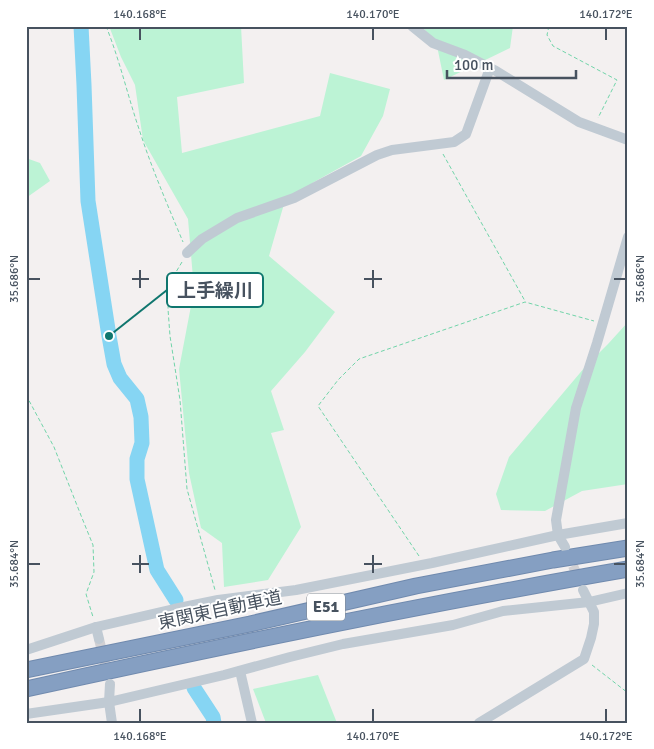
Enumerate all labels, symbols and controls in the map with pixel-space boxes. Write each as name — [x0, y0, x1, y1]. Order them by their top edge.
text: 140.168°E — [113, 7, 167, 22]
text: 140.170°E — [346, 7, 400, 22]
text: 140.172°E — [579, 7, 633, 22]
scale bar — [447, 48, 575, 80]
text: 100 m — [454, 56, 494, 74]
text: 35.686°N — [7, 255, 22, 303]
text: 35.686°N — [633, 255, 648, 303]
callout: 上手繰川 — [167, 273, 263, 307]
text: 上手繰川 — [177, 279, 253, 303]
text: 35.684°N — [7, 540, 22, 588]
text: 35.684°N — [633, 540, 648, 588]
street label: 東関東自動車道 — [156, 586, 284, 634]
road number: E51 — [307, 594, 345, 620]
text: 140.168°E — [113, 729, 167, 744]
text: 140.170°E — [346, 729, 400, 744]
text: 140.172°E — [579, 729, 633, 744]

